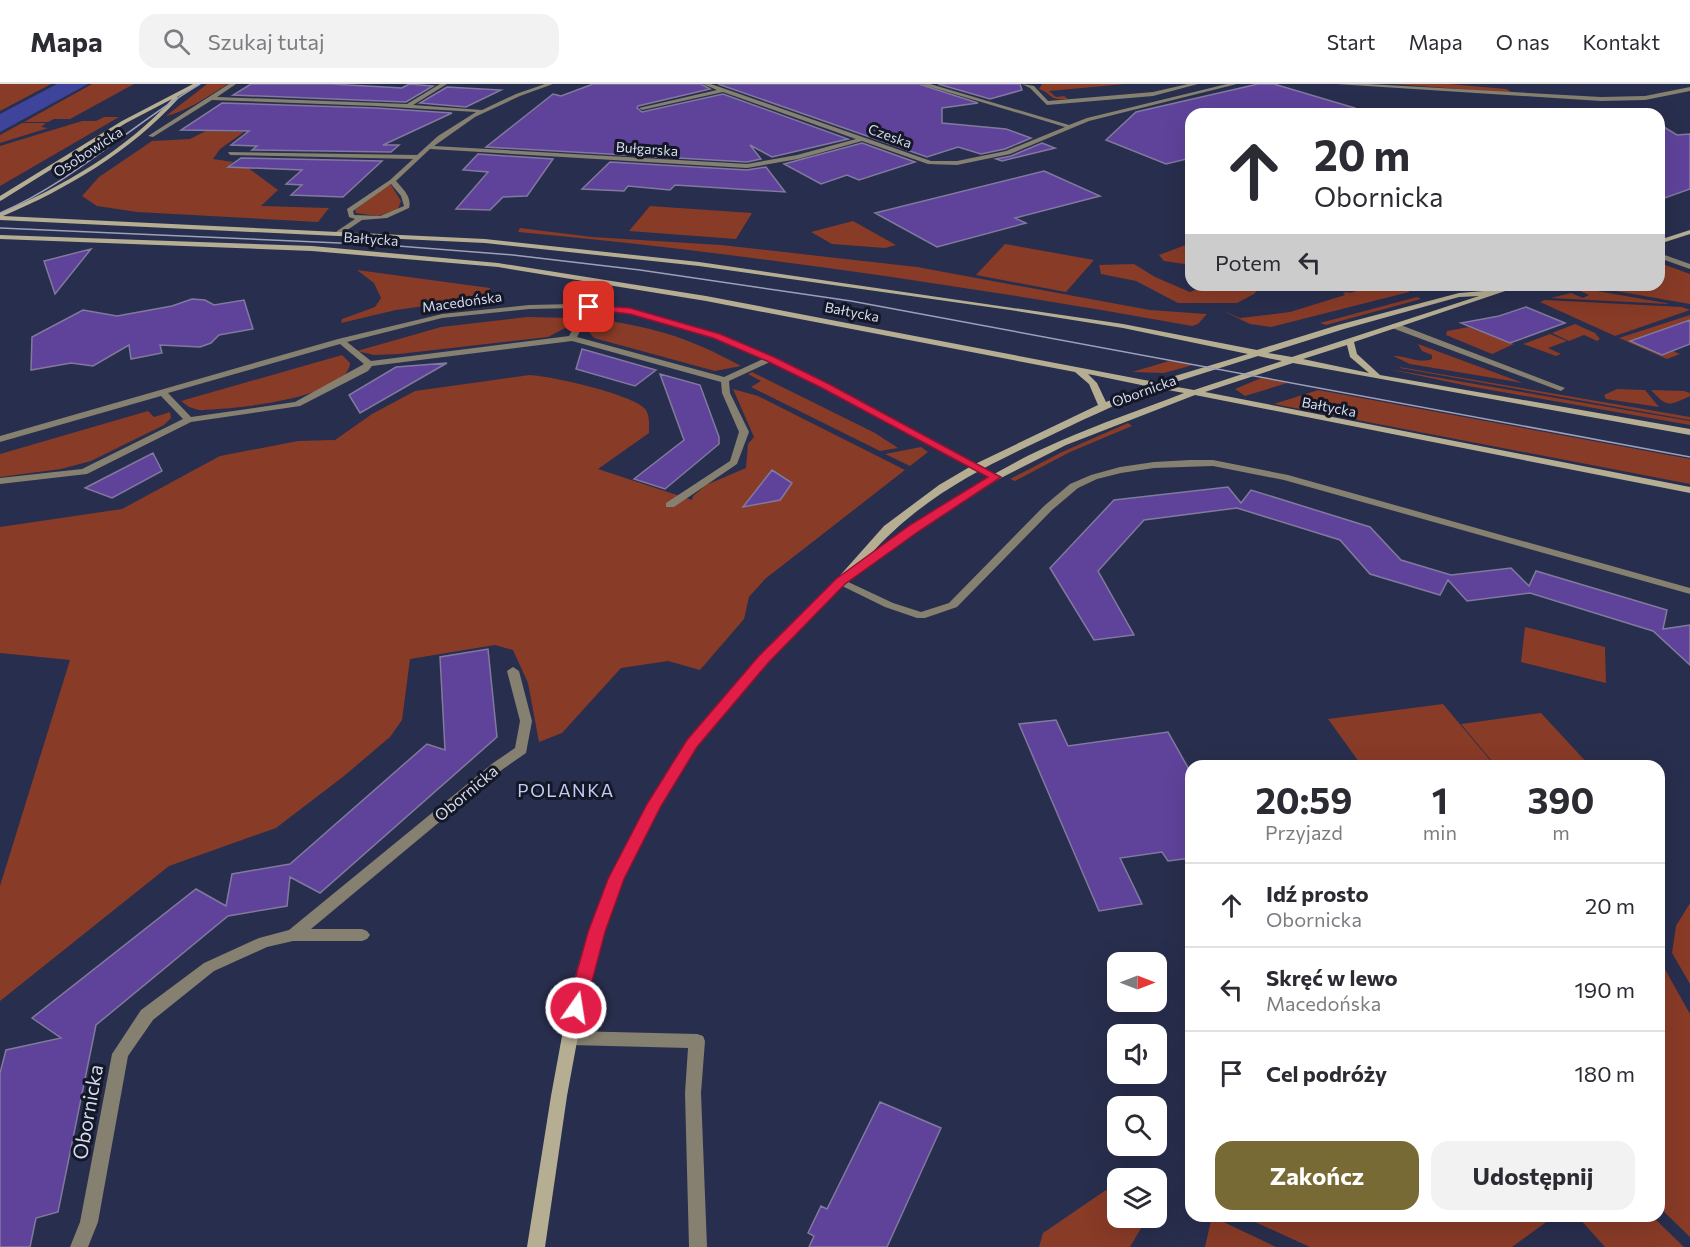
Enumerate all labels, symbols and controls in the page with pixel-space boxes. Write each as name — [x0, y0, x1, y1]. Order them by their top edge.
search box — [139, 14, 559, 68]
text: Mapa — [30, 24, 103, 58]
icon: search — [160, 25, 193, 58]
text: Szukaj tutaj — [208, 28, 325, 55]
text: Start — [1327, 29, 1375, 54]
text: Mapa — [1408, 29, 1463, 54]
text: O nas — [1496, 29, 1549, 54]
text: Kontakt — [1582, 29, 1660, 54]
street label: Czeska — [866, 120, 914, 151]
street label: Osobowicka — [50, 123, 126, 180]
text: 20 m — [1314, 128, 1410, 180]
icon: ahead — [1215, 132, 1293, 210]
street label: Bułgarska — [615, 138, 679, 159]
text: Obornicka — [1314, 180, 1443, 213]
street label: Bałtycka — [343, 228, 399, 249]
icon: left — [1293, 246, 1326, 279]
text: Potem — [1215, 249, 1281, 276]
pin — [563, 281, 614, 332]
street label: Macedońska — [421, 287, 503, 316]
icon: arrive — [572, 290, 605, 323]
street label: Bałtycka — [823, 298, 881, 325]
street label: Obornicka — [1109, 371, 1178, 410]
street label: Bałtycka — [1300, 393, 1358, 420]
street label: Obornicka — [430, 761, 501, 825]
text: 20:59 — [1255, 777, 1352, 821]
text: 1 — [1432, 777, 1448, 821]
text: 390 — [1527, 777, 1594, 821]
district label: POLANKA — [517, 779, 615, 801]
text: Przyjazd — [1265, 820, 1343, 844]
text: min — [1423, 820, 1457, 844]
text: m — [1552, 820, 1570, 844]
text: Idź prosto — [1266, 880, 1369, 907]
icon: ahead — [1215, 889, 1248, 922]
text: 20 m — [1585, 892, 1635, 919]
text: Obornicka — [1266, 907, 1362, 931]
north arrow — [1107, 952, 1167, 1012]
map controls — [1107, 952, 1167, 1228]
text: Skręć w lewo — [1266, 964, 1398, 991]
icon: left — [1215, 973, 1248, 1006]
position arrow — [544, 976, 608, 1040]
text: 190 m — [1574, 976, 1635, 1003]
text: Macedońska — [1266, 991, 1381, 1015]
button: sound — [1107, 1024, 1167, 1084]
icon: arrive — [1215, 1057, 1248, 1090]
text: Cel podróży — [1266, 1060, 1387, 1087]
text: 180 m — [1574, 1060, 1635, 1087]
street label: Obornicka — [67, 1063, 107, 1161]
button: search — [1107, 1096, 1167, 1156]
button: Zakończ — [1215, 1141, 1419, 1210]
button: Udostępnij — [1431, 1141, 1635, 1210]
button: layers — [1107, 1168, 1167, 1228]

